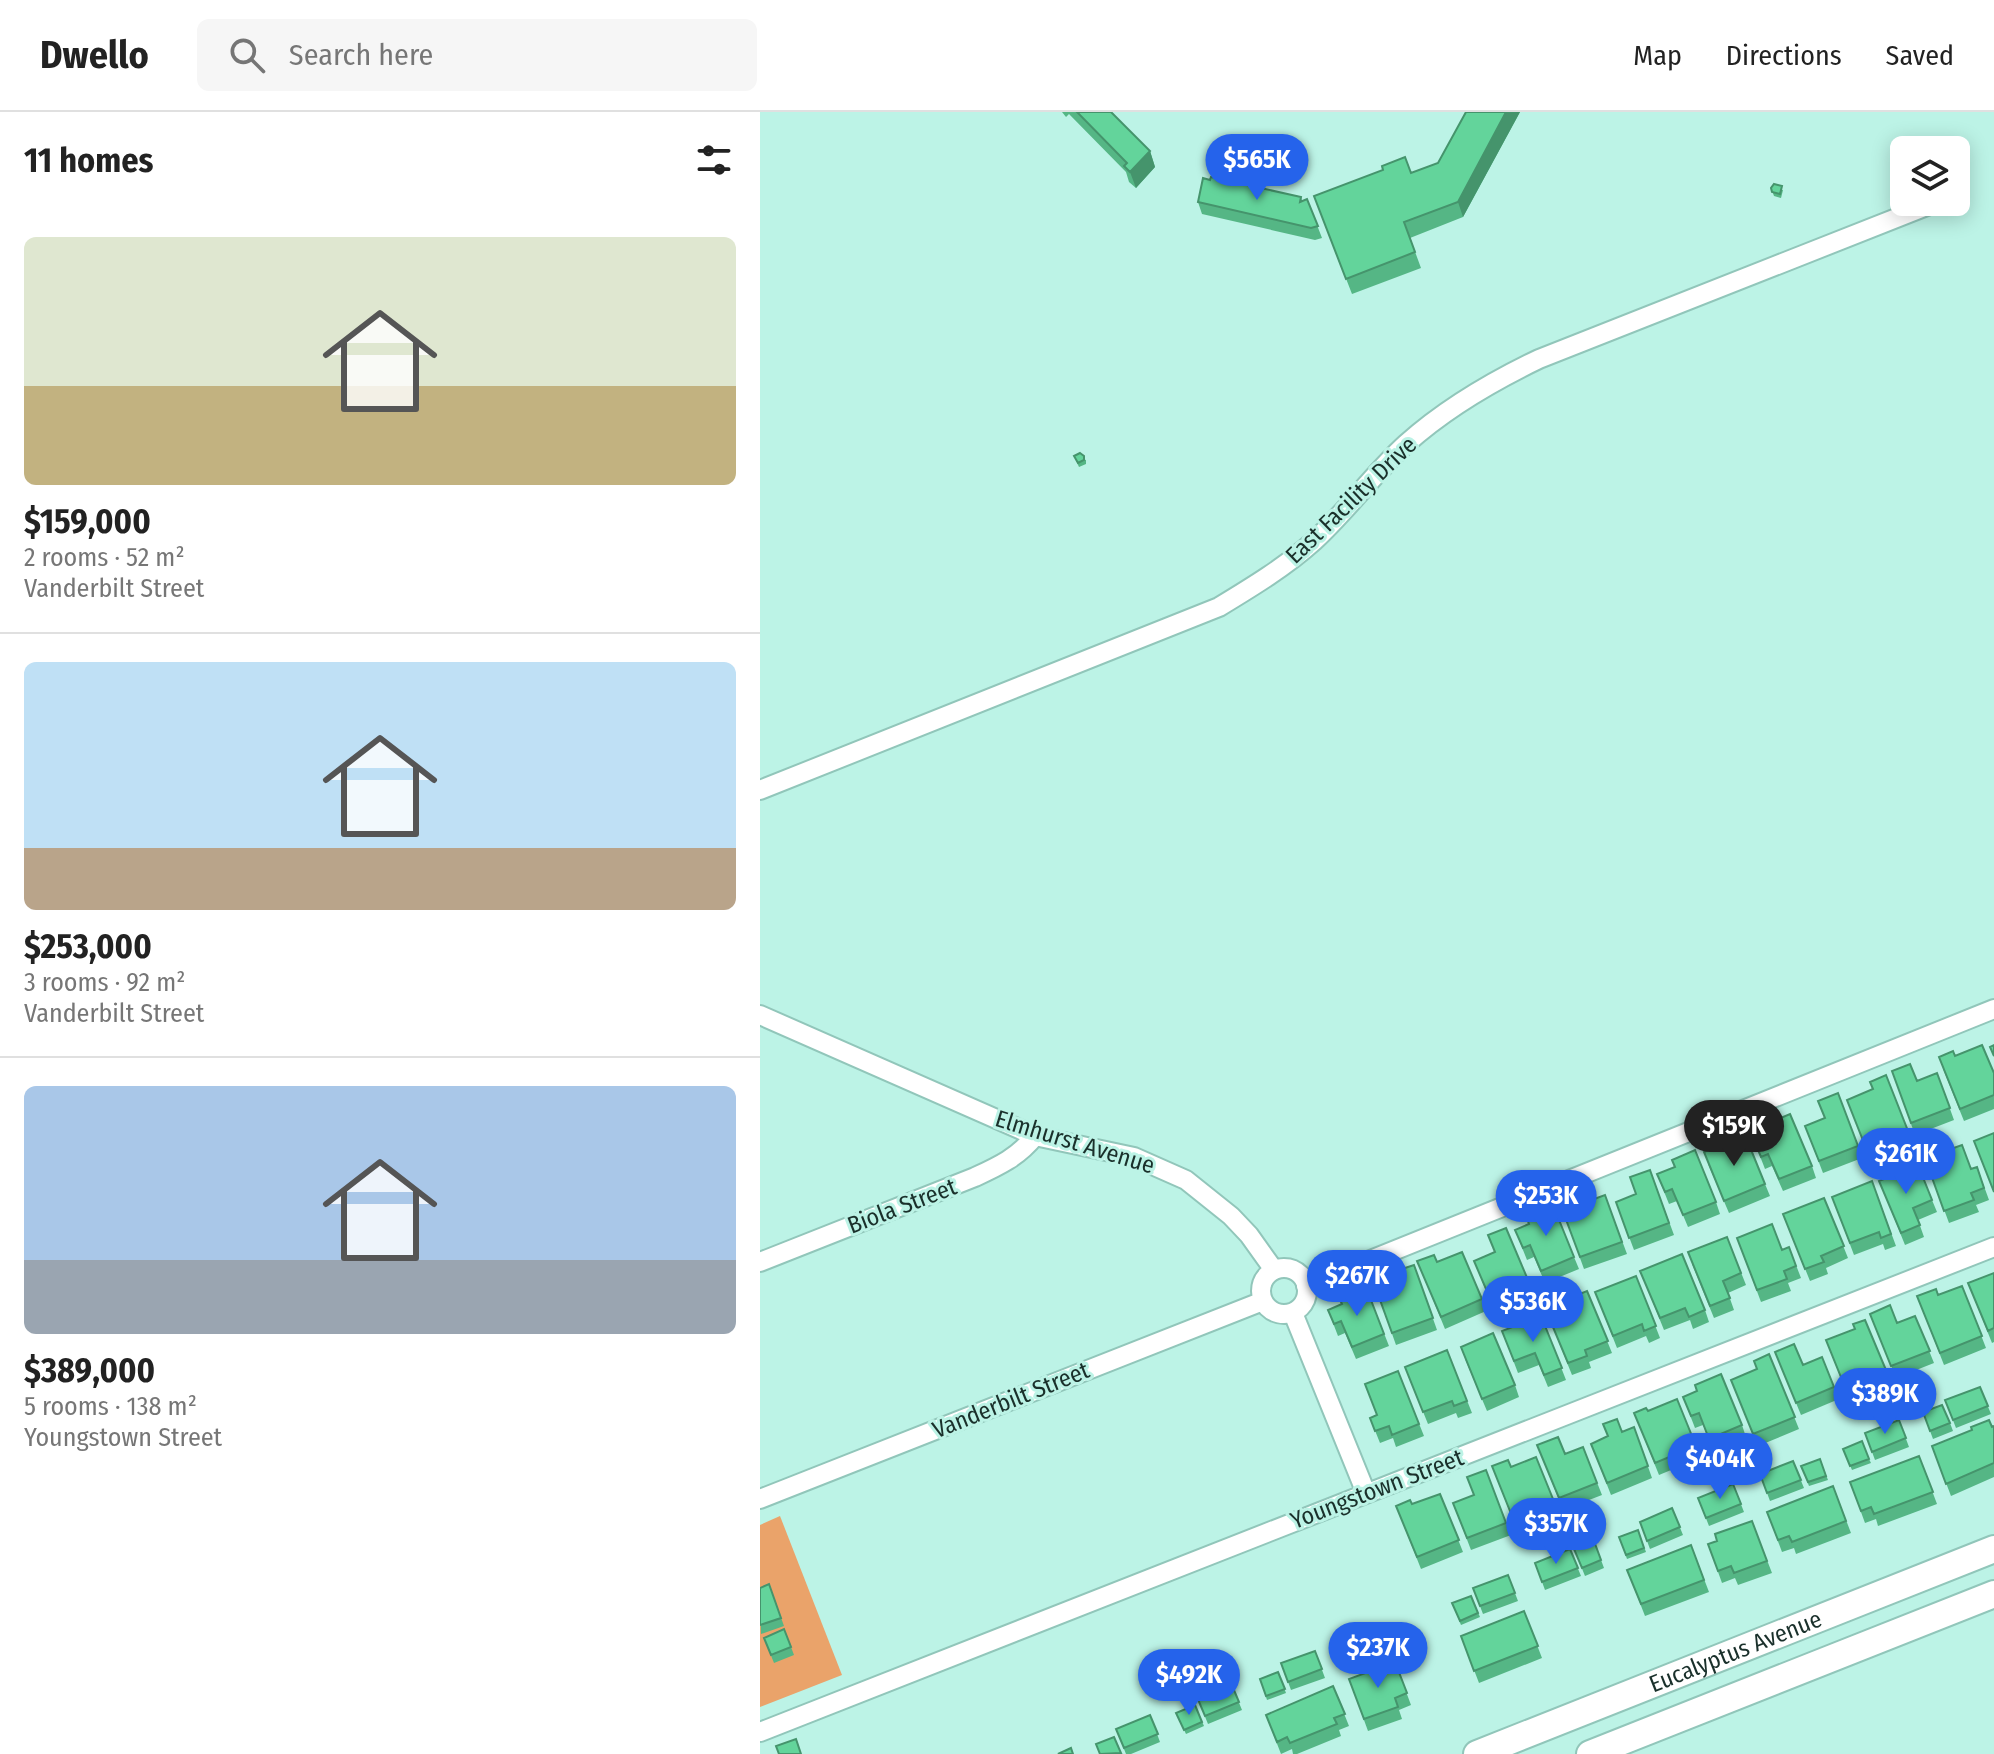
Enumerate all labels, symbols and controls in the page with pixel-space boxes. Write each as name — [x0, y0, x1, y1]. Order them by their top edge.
search box — [197, 19, 757, 91]
text: Dwello — [40, 32, 149, 78]
icon: search — [225, 33, 269, 77]
text: Search here — [289, 37, 433, 73]
text: Map — [1633, 39, 1682, 72]
text: Directions — [1726, 39, 1842, 72]
text: Saved — [1886, 39, 1954, 72]
pin: $565K — [1201, 134, 1313, 202]
map controls — [1890, 136, 1970, 216]
button: layers — [1890, 136, 1970, 216]
icon: filters — [692, 138, 736, 182]
text: 11 homes — [24, 140, 153, 181]
text: $565K — [1223, 144, 1291, 175]
icon: home — [308, 289, 452, 433]
street label: East Facility Drive — [1280, 431, 1422, 569]
text: $159,000 — [24, 501, 151, 542]
text: 2 rooms · 52 m² — [24, 542, 185, 573]
text: Vanderbilt Street — [24, 573, 204, 604]
icon: home — [308, 714, 452, 858]
text: $253,000 — [24, 926, 152, 967]
text: 3 rooms · 92 m² — [24, 967, 185, 998]
text: Vanderbilt Street — [24, 998, 204, 1029]
pin: $159K — [1678, 1100, 1790, 1168]
street label: Elmhurst Avenue — [992, 1104, 1158, 1180]
text: $159K — [1702, 1110, 1766, 1141]
pin: $261K — [1850, 1128, 1962, 1196]
icon: home — [308, 1138, 452, 1282]
text: $261K — [1874, 1138, 1938, 1169]
pin: $253K — [1490, 1170, 1602, 1238]
street label: Biola Street — [844, 1172, 961, 1240]
text: $253K — [1514, 1180, 1578, 1211]
pin: $267K — [1301, 1250, 1413, 1318]
text: $267K — [1325, 1260, 1389, 1291]
pin: $536K — [1477, 1276, 1589, 1344]
text: $536K — [1500, 1286, 1566, 1317]
text: $389,000 — [24, 1350, 155, 1391]
street label: Vanderbilt Street — [929, 1356, 1094, 1444]
pin: $389K — [1829, 1368, 1941, 1436]
text: $389K — [1851, 1378, 1919, 1409]
text: 5 rooms · 138 m² — [24, 1391, 197, 1422]
text: Youngstown Street — [24, 1422, 222, 1453]
pin: $404K — [1664, 1433, 1776, 1501]
street label: Youngstown Street — [1287, 1443, 1468, 1535]
text: $404K — [1686, 1443, 1754, 1474]
pin: $357K — [1500, 1498, 1612, 1566]
text: $357K — [1524, 1508, 1588, 1539]
street label: Eucalyptus Avenue — [1645, 1605, 1826, 1698]
pin: $237K — [1322, 1622, 1434, 1690]
text: $237K — [1346, 1632, 1410, 1663]
pin: $492K — [1133, 1649, 1245, 1717]
text: $492K — [1156, 1659, 1222, 1690]

